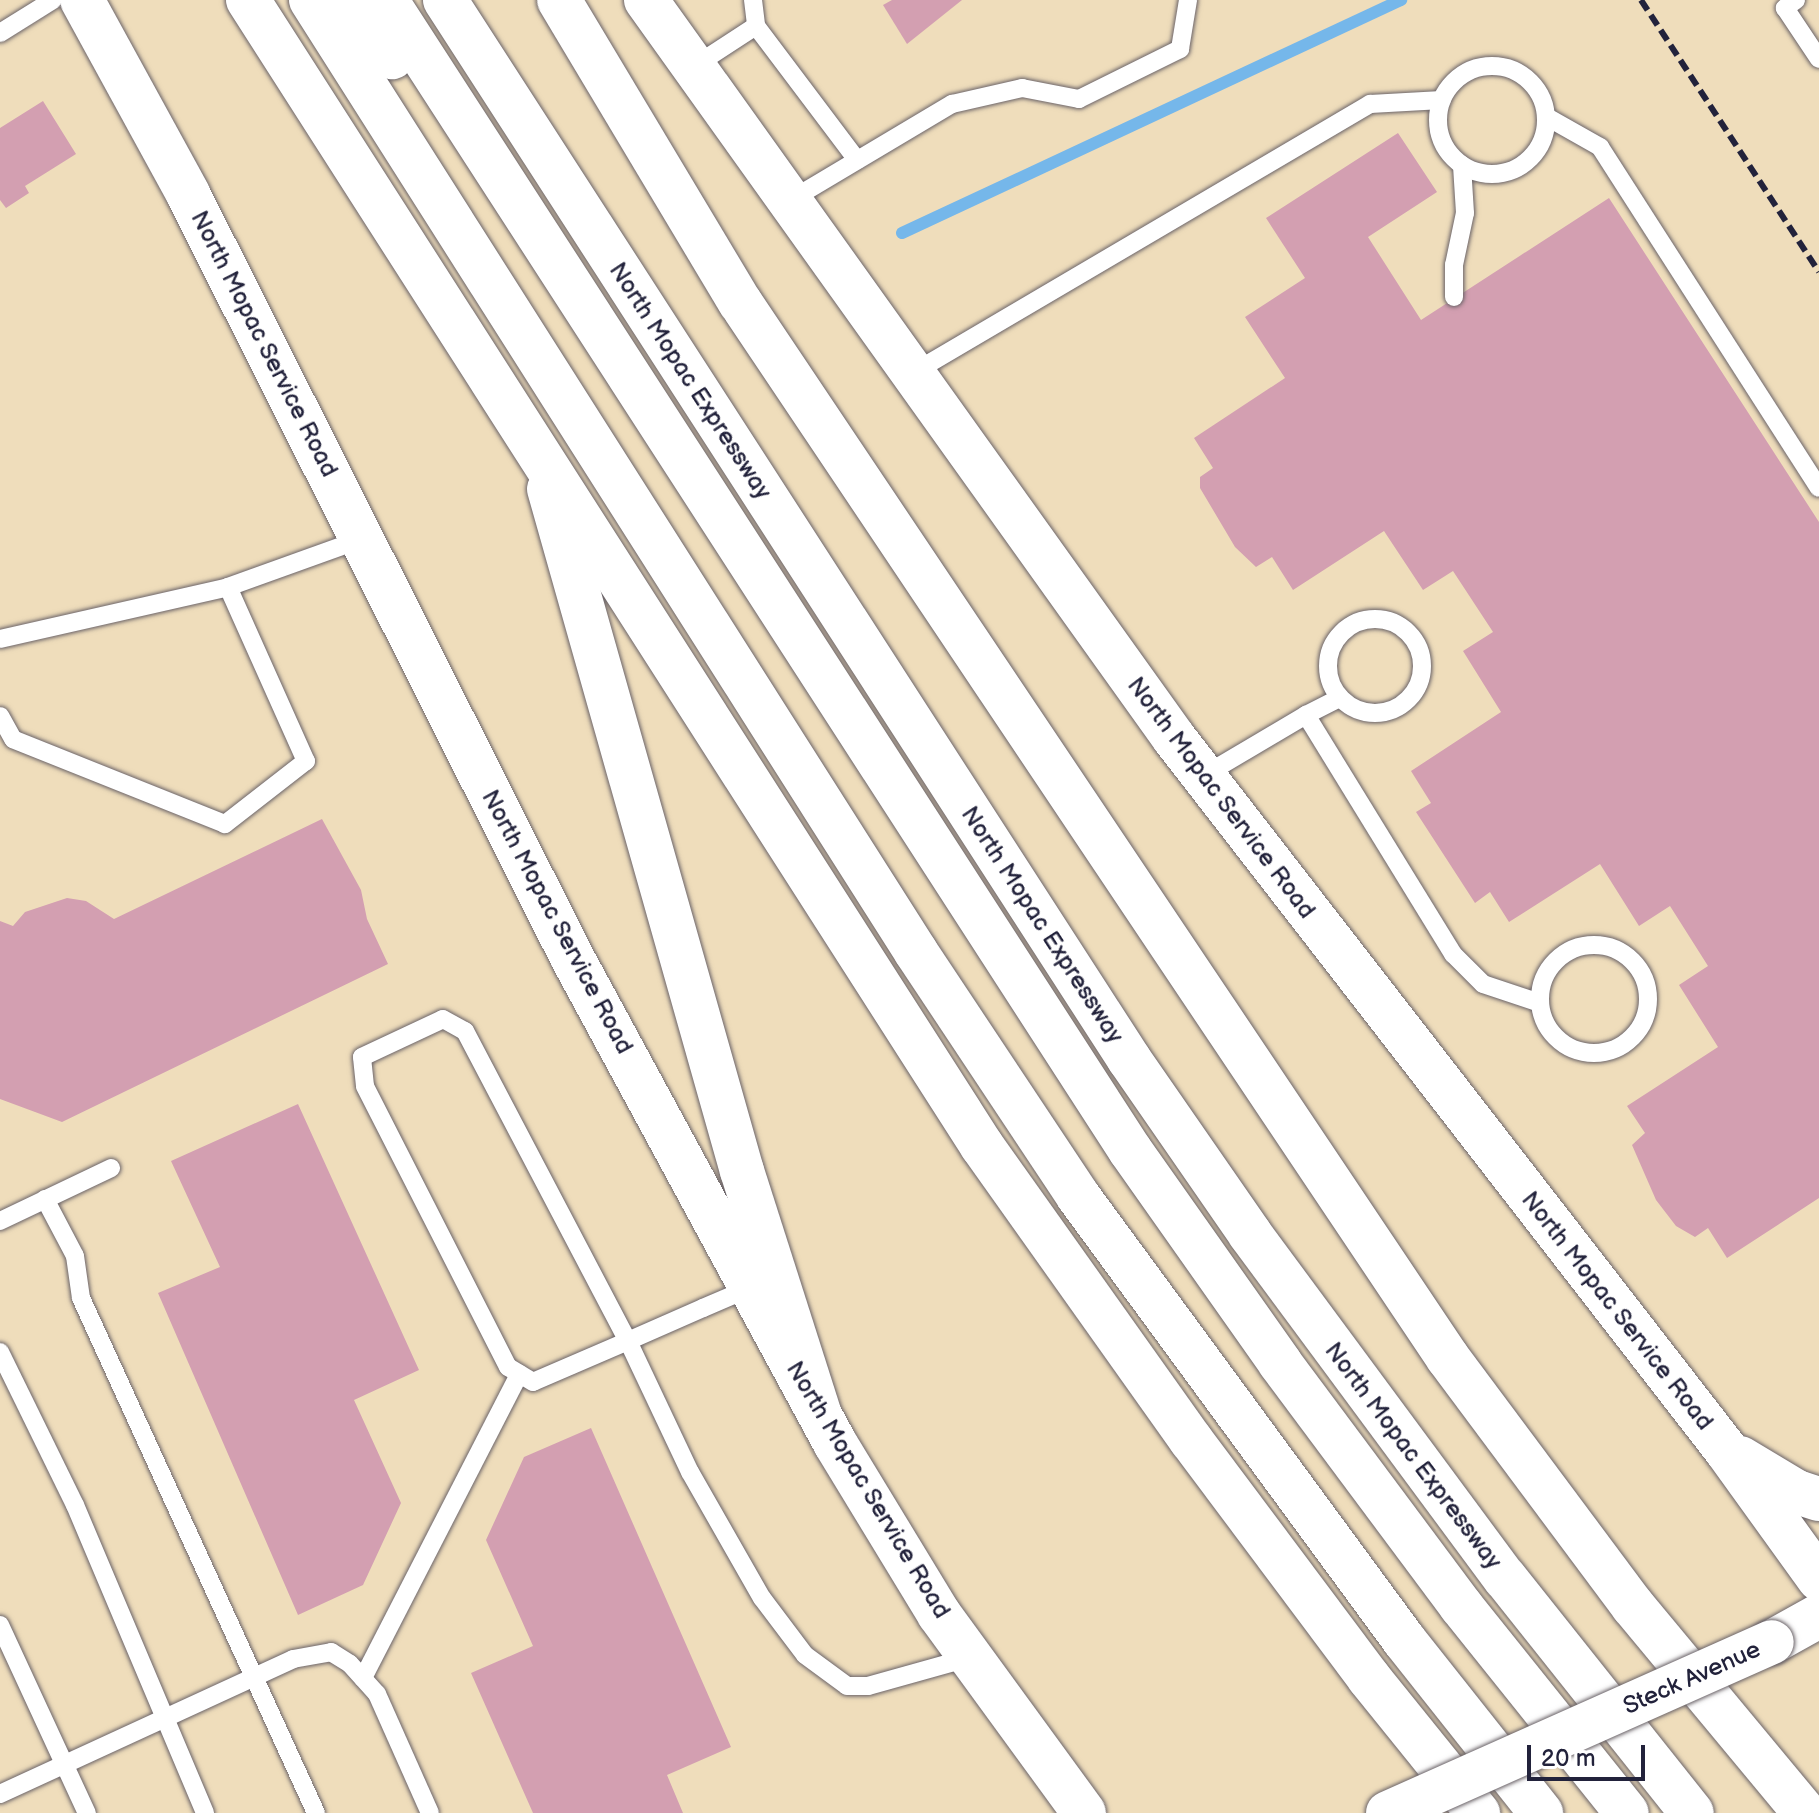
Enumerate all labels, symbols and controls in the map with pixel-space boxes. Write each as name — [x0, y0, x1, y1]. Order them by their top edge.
street label: North Mopac Service Road — [184, 206, 344, 482]
street label: North Mopac Expressway — [603, 257, 777, 505]
street label: North Mopac Service Road — [1121, 672, 1321, 924]
street label: North Mopac Service Road — [475, 785, 639, 1059]
street label: North Mopac Expressway — [955, 801, 1129, 1049]
street label: North Mopac Service Road — [1515, 1186, 1719, 1436]
street label: North Mopac Expressway — [1318, 1337, 1508, 1575]
street label: North Mopac Service Road — [780, 1356, 956, 1624]
street label: Steck Avenue — [1619, 1635, 1765, 1721]
scale bar — [1531, 1729, 1649, 1779]
text: 20 m — [1541, 1744, 1596, 1773]

